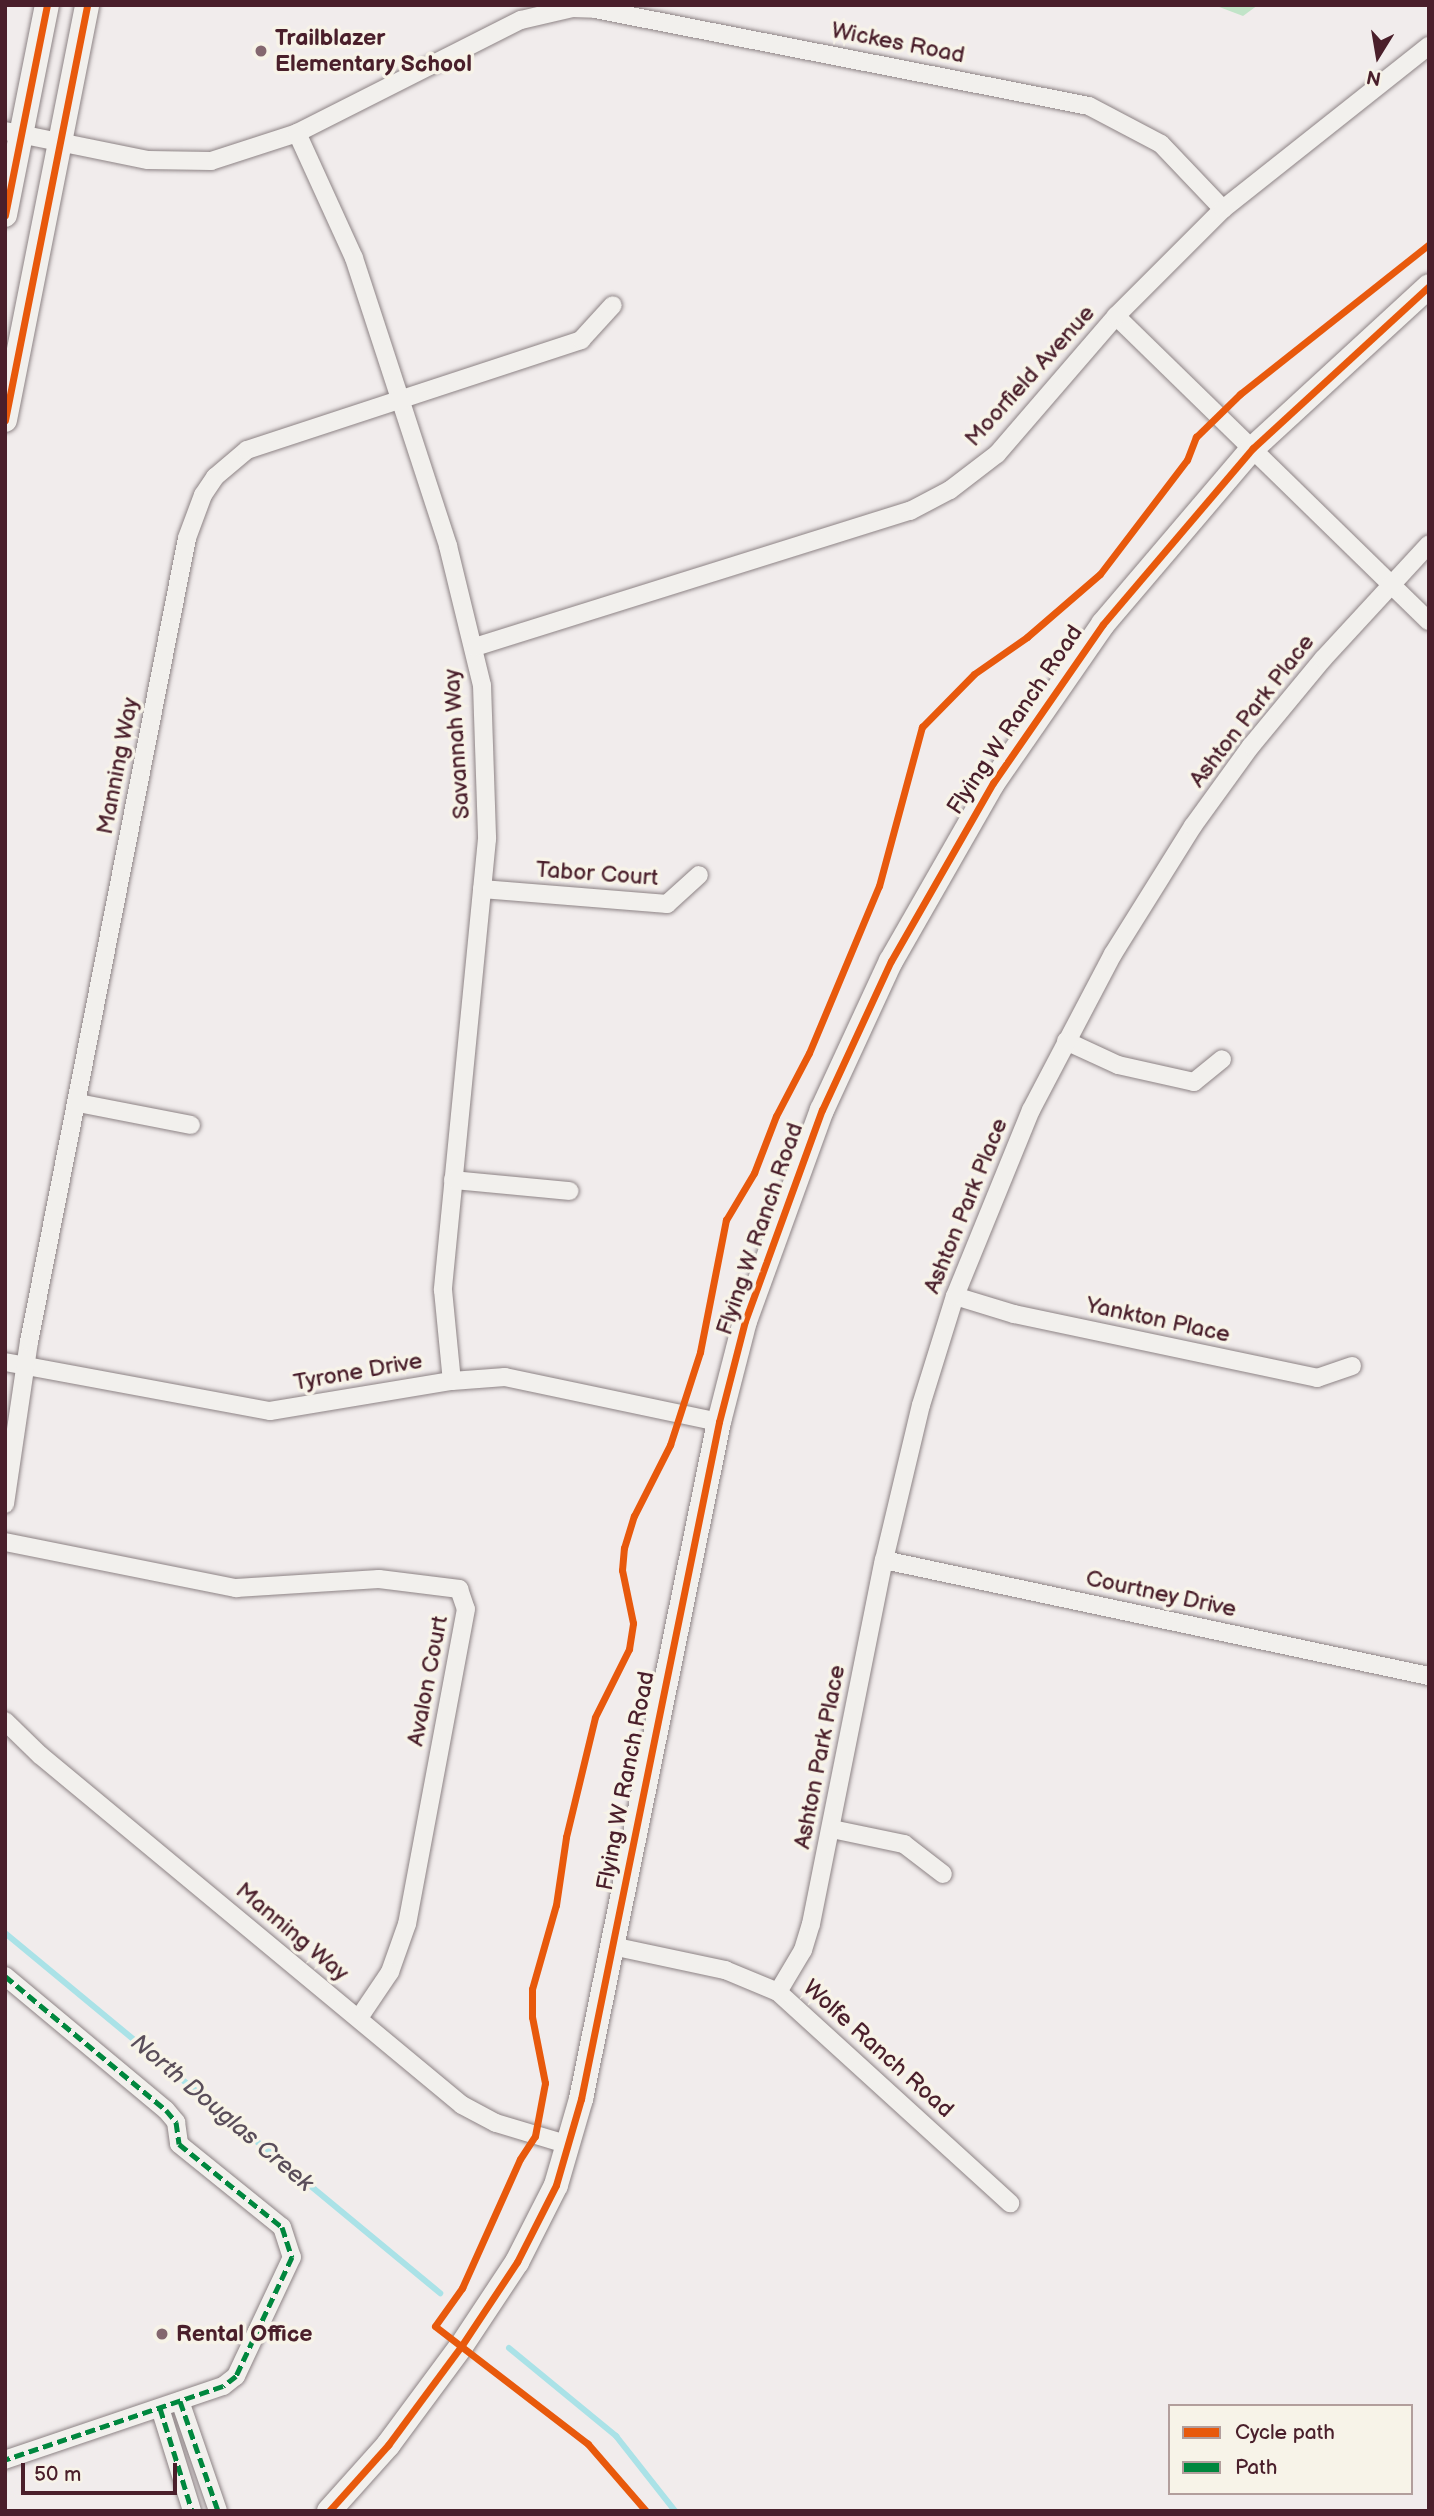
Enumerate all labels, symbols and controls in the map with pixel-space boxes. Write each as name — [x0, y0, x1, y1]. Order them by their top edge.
street label: Wickes Road — [829, 17, 967, 69]
north arrow — [1343, 21, 1413, 91]
place label: Trailblazer Elementary School — [275, 24, 473, 78]
marker: Trailblazer Elementary School — [253, 43, 269, 59]
text: N — [1365, 64, 1383, 90]
street label: Moorfield Avenue — [959, 300, 1101, 452]
street label: Flying W Ranch Road — [941, 620, 1089, 820]
street label: Ashton Park Place — [1184, 629, 1320, 793]
street label: Savannah Way — [438, 667, 476, 821]
street label: Manning Way — [91, 695, 145, 837]
street label: Tabor Court — [535, 856, 659, 892]
street label: Ashton Park Place — [918, 1114, 1014, 1298]
street label: Flying W Ranch Road — [711, 1119, 809, 1339]
street label: Yankton Place — [1084, 1291, 1232, 1349]
street label: Tyrone Drive — [292, 1347, 424, 1397]
street label: Courtney Drive — [1082, 1564, 1240, 1624]
street label: Avalon Court — [402, 1614, 454, 1748]
street label: Ashton Park Place — [789, 1663, 851, 1851]
street label: Flying W Ranch Road — [591, 1669, 661, 1893]
street label: Manning Way — [230, 1877, 354, 1987]
street label: Wolfe Ranch Road — [797, 1974, 959, 2124]
water label: North Douglas Creek — [125, 2028, 319, 2198]
place label: Rental Office — [176, 2320, 312, 2348]
marker: Rental Office — [154, 2326, 170, 2342]
legend — [1168, 2404, 1413, 2495]
text: Cycle path — [1235, 2420, 1335, 2445]
scale bar — [24, 2450, 180, 2494]
text: Path — [1235, 2455, 1277, 2480]
text: 50 m — [34, 2462, 81, 2487]

